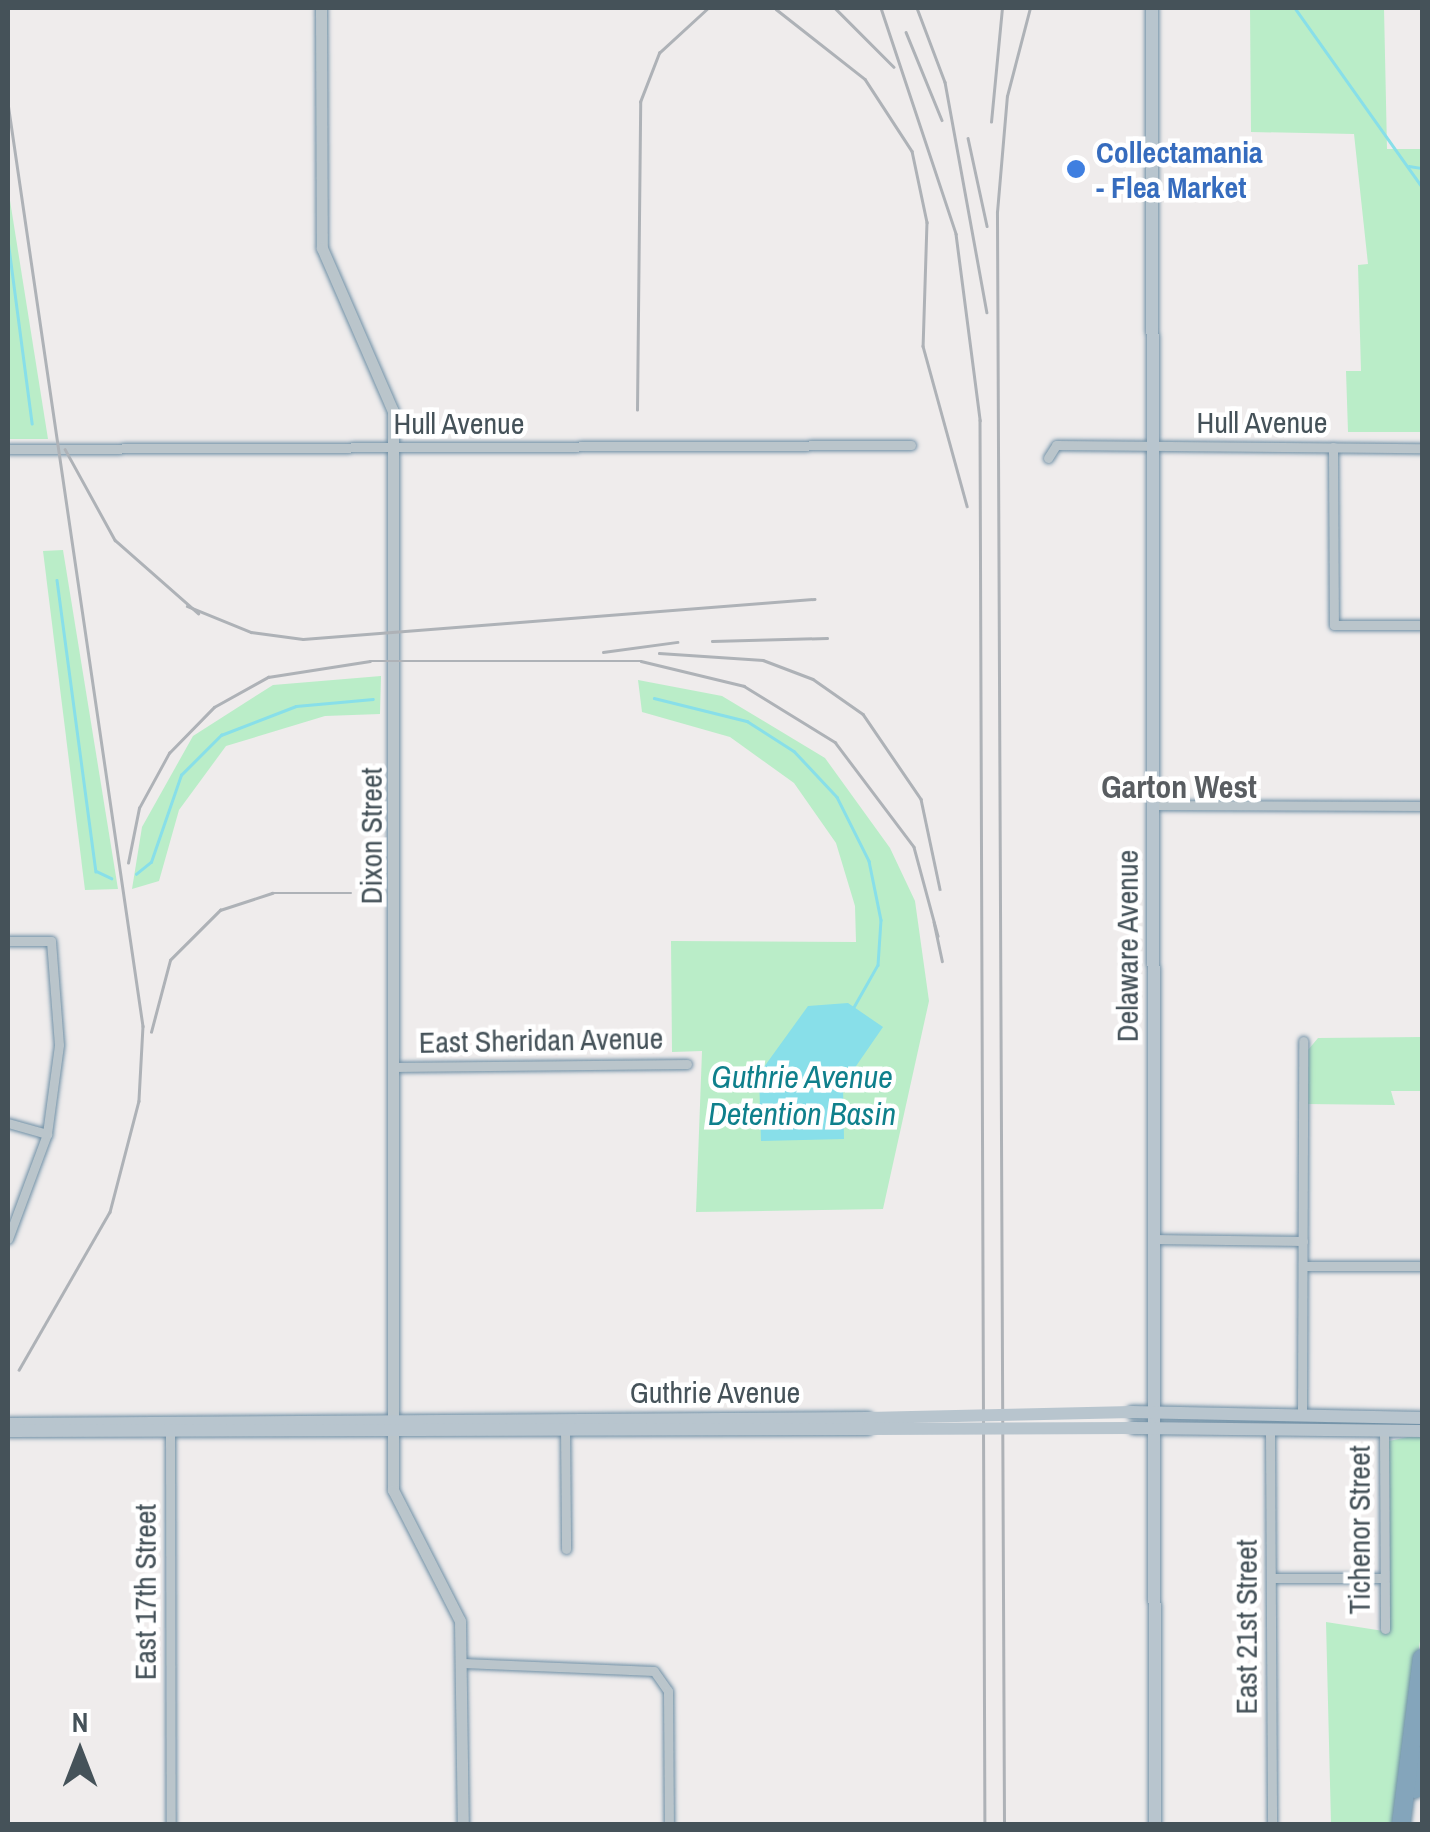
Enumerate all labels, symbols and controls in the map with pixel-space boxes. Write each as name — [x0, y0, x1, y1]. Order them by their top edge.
place label: Collectamania - Flea Market — [1096, 134, 1263, 204]
marker: Collectamania - Flea Market — [1065, 158, 1087, 180]
street label: Hull Avenue — [1196, 404, 1328, 440]
street label: Hull Avenue — [393, 405, 525, 441]
street label: Dixon Street — [353, 768, 389, 904]
district label: Garton West — [1101, 768, 1257, 806]
street label: Delaware Avenue — [1109, 849, 1145, 1043]
street label: East Sheridan Avenue — [418, 1020, 664, 1060]
water label: Guthrie Avenue Detention Basin — [708, 1059, 896, 1134]
street label: Guthrie Avenue — [629, 1374, 801, 1410]
street label: Tichenor Street — [1341, 1445, 1377, 1615]
street label: East 17th Street — [127, 1504, 163, 1680]
street label: East 21st Street — [1228, 1539, 1264, 1715]
north arrow — [30, 1702, 130, 1802]
text: N — [72, 1703, 88, 1741]

